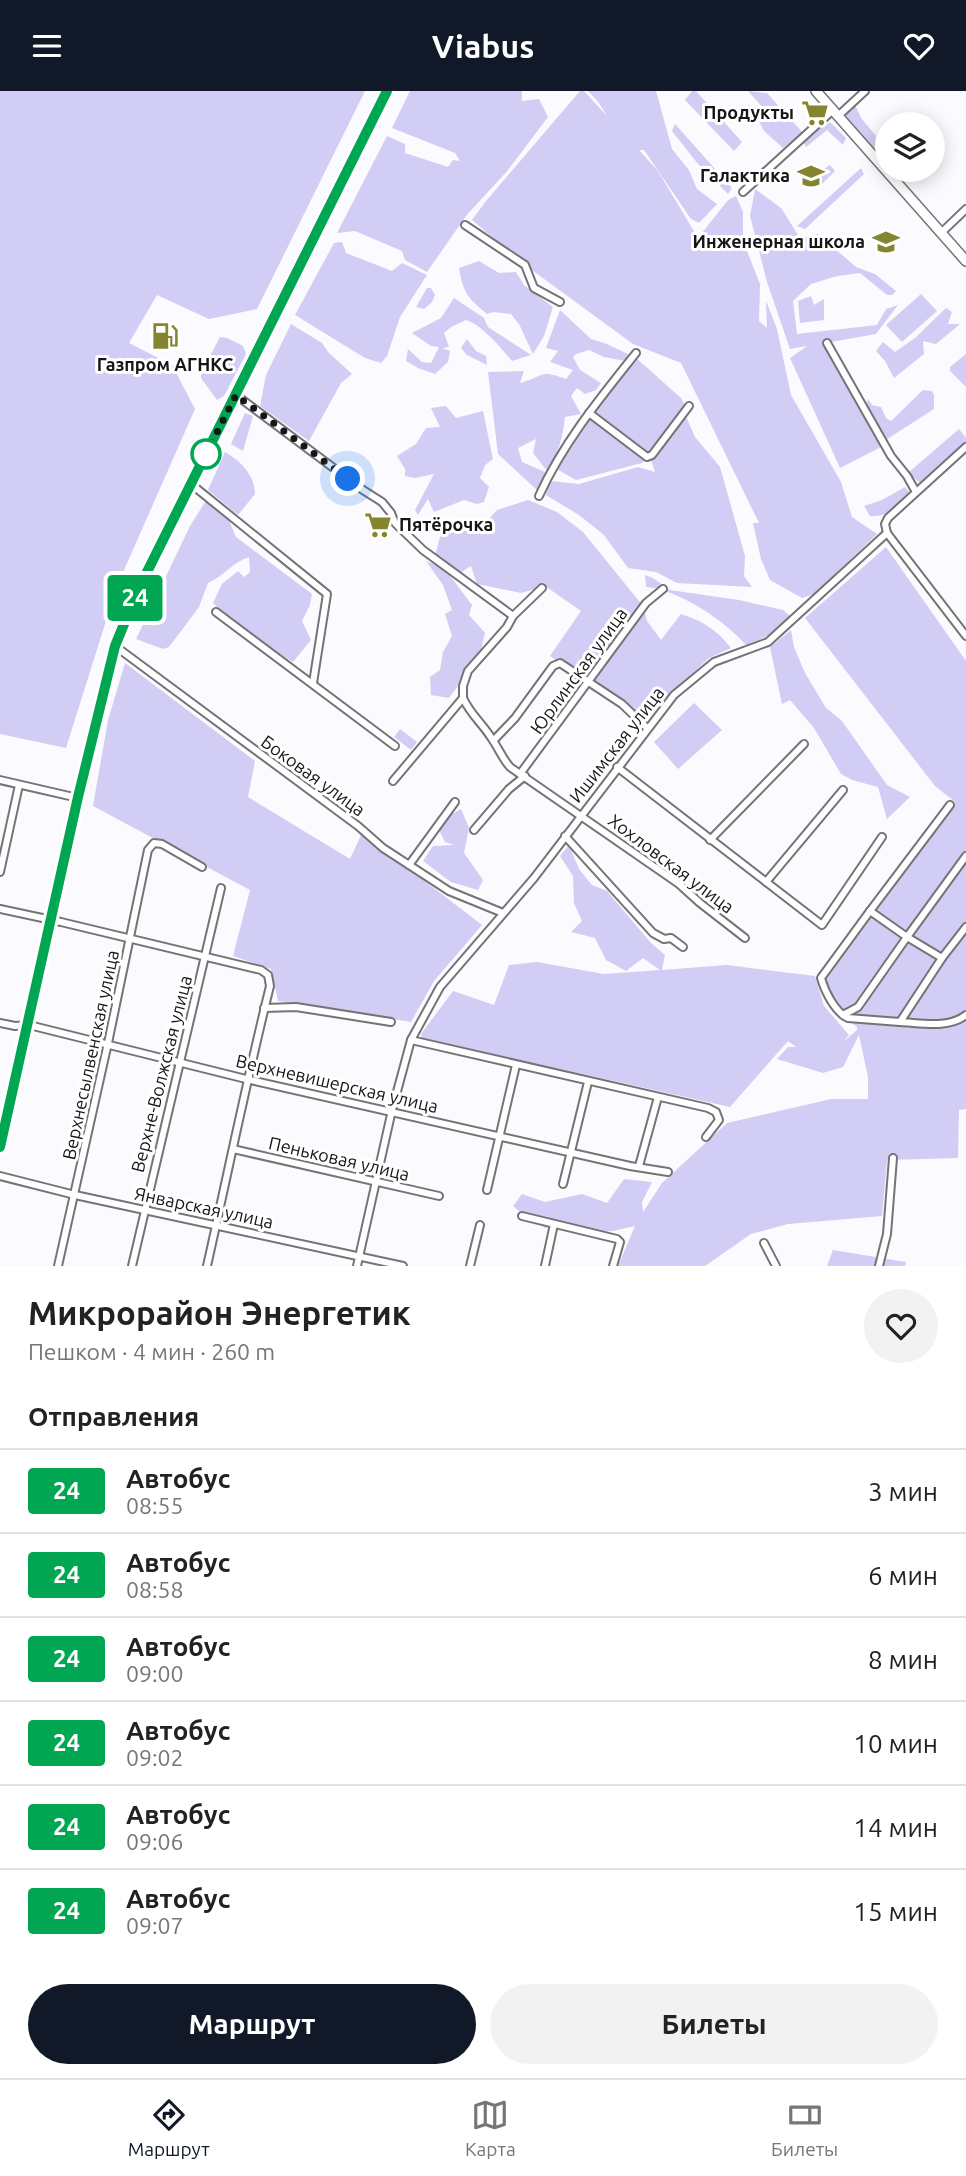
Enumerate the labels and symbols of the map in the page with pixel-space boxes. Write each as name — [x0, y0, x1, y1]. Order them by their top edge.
supermarket icon: Продукты — [800, 98, 830, 128]
place label: Продукты — [704, 102, 794, 122]
school or university icon: Галактика — [796, 161, 826, 191]
place label: Галактика — [700, 165, 790, 185]
school or university icon: Инженерная школа — [871, 227, 901, 257]
place label: Инженерная школа — [693, 231, 865, 251]
fuel station icon: Газпром АГНКС — [150, 321, 180, 351]
place label: Газпром АГНКС — [97, 354, 234, 374]
unlabelled marker — [191, 439, 221, 469]
your location — [330, 461, 365, 496]
supermarket icon: Пятёрочка — [363, 510, 393, 540]
place label: Пятёрочка — [399, 514, 493, 534]
line badge: 24 — [104, 575, 166, 621]
street label: Юрлинская улица — [526, 604, 631, 737]
street label: Ишимская улица — [565, 683, 668, 806]
street label: Боковая улица — [258, 731, 369, 820]
street label: Хохловская улица — [605, 810, 738, 917]
street label: Верхнесылвенская улица — [58, 948, 122, 1161]
street label: Верхне-Волжская улица — [127, 973, 195, 1174]
street label: Верхневишерская улица — [234, 1050, 440, 1116]
street label: Пеньковая улица — [267, 1132, 412, 1184]
street label: Январская улица — [133, 1183, 275, 1232]

